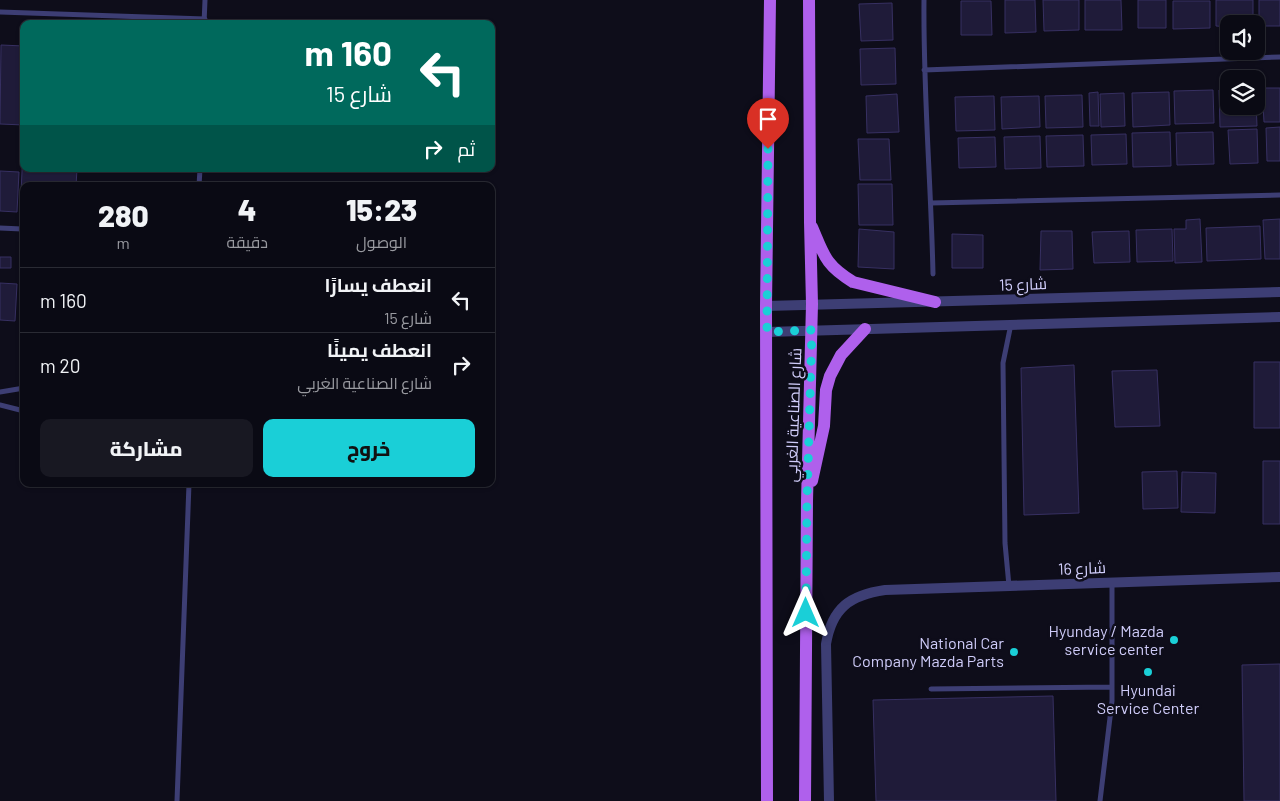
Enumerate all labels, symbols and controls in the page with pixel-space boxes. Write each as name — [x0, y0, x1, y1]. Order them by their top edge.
map controls — [1220, 15, 1265, 115]
button: sound — [1220, 15, 1265, 60]
text: 160 m — [305, 31, 392, 73]
icon: left — [410, 40, 475, 105]
button: layers — [1220, 70, 1265, 115]
text: شارع 15 — [326, 80, 392, 106]
pin — [747, 98, 789, 149]
icon: arrive — [754, 105, 782, 133]
icon: right — [419, 135, 447, 163]
text: ثم — [457, 137, 475, 160]
text: 4 — [238, 191, 257, 227]
text: 15:23 — [346, 191, 417, 227]
text: 280 — [98, 197, 149, 233]
text: دقيقة — [226, 232, 268, 251]
text: الوصول — [356, 232, 407, 251]
text: m — [117, 233, 130, 252]
text: انعطف يسارًا — [325, 273, 432, 296]
street label: شارع 15 — [999, 273, 1047, 297]
icon: left — [447, 286, 475, 314]
text: 160 m — [40, 289, 87, 312]
text: شارع 15 — [384, 308, 432, 327]
text: انعطف يمينًا — [327, 338, 432, 361]
street label: شارع الصناعية الغربي — [781, 347, 809, 483]
icon: right — [447, 351, 475, 379]
text: 20 m — [40, 354, 80, 377]
text: شارع الصناعية الغربي — [297, 373, 432, 392]
button: مشاركة — [40, 419, 253, 477]
button: خروج — [263, 419, 475, 477]
street label: شارع 16 — [1058, 557, 1106, 581]
position arrow — [779, 586, 831, 638]
place label: Hyunday / Mazda service center — [1048, 621, 1164, 658]
place label: National Car Company Mazda Parts — [852, 633, 1004, 670]
marker: Hyunday / Mazda service center — [1168, 634, 1180, 646]
marker: National Car Company Mazda Parts — [1008, 646, 1020, 658]
marker: Hyundai Service Center — [1142, 666, 1154, 678]
place label: Hyundai Service Center — [1097, 680, 1199, 717]

